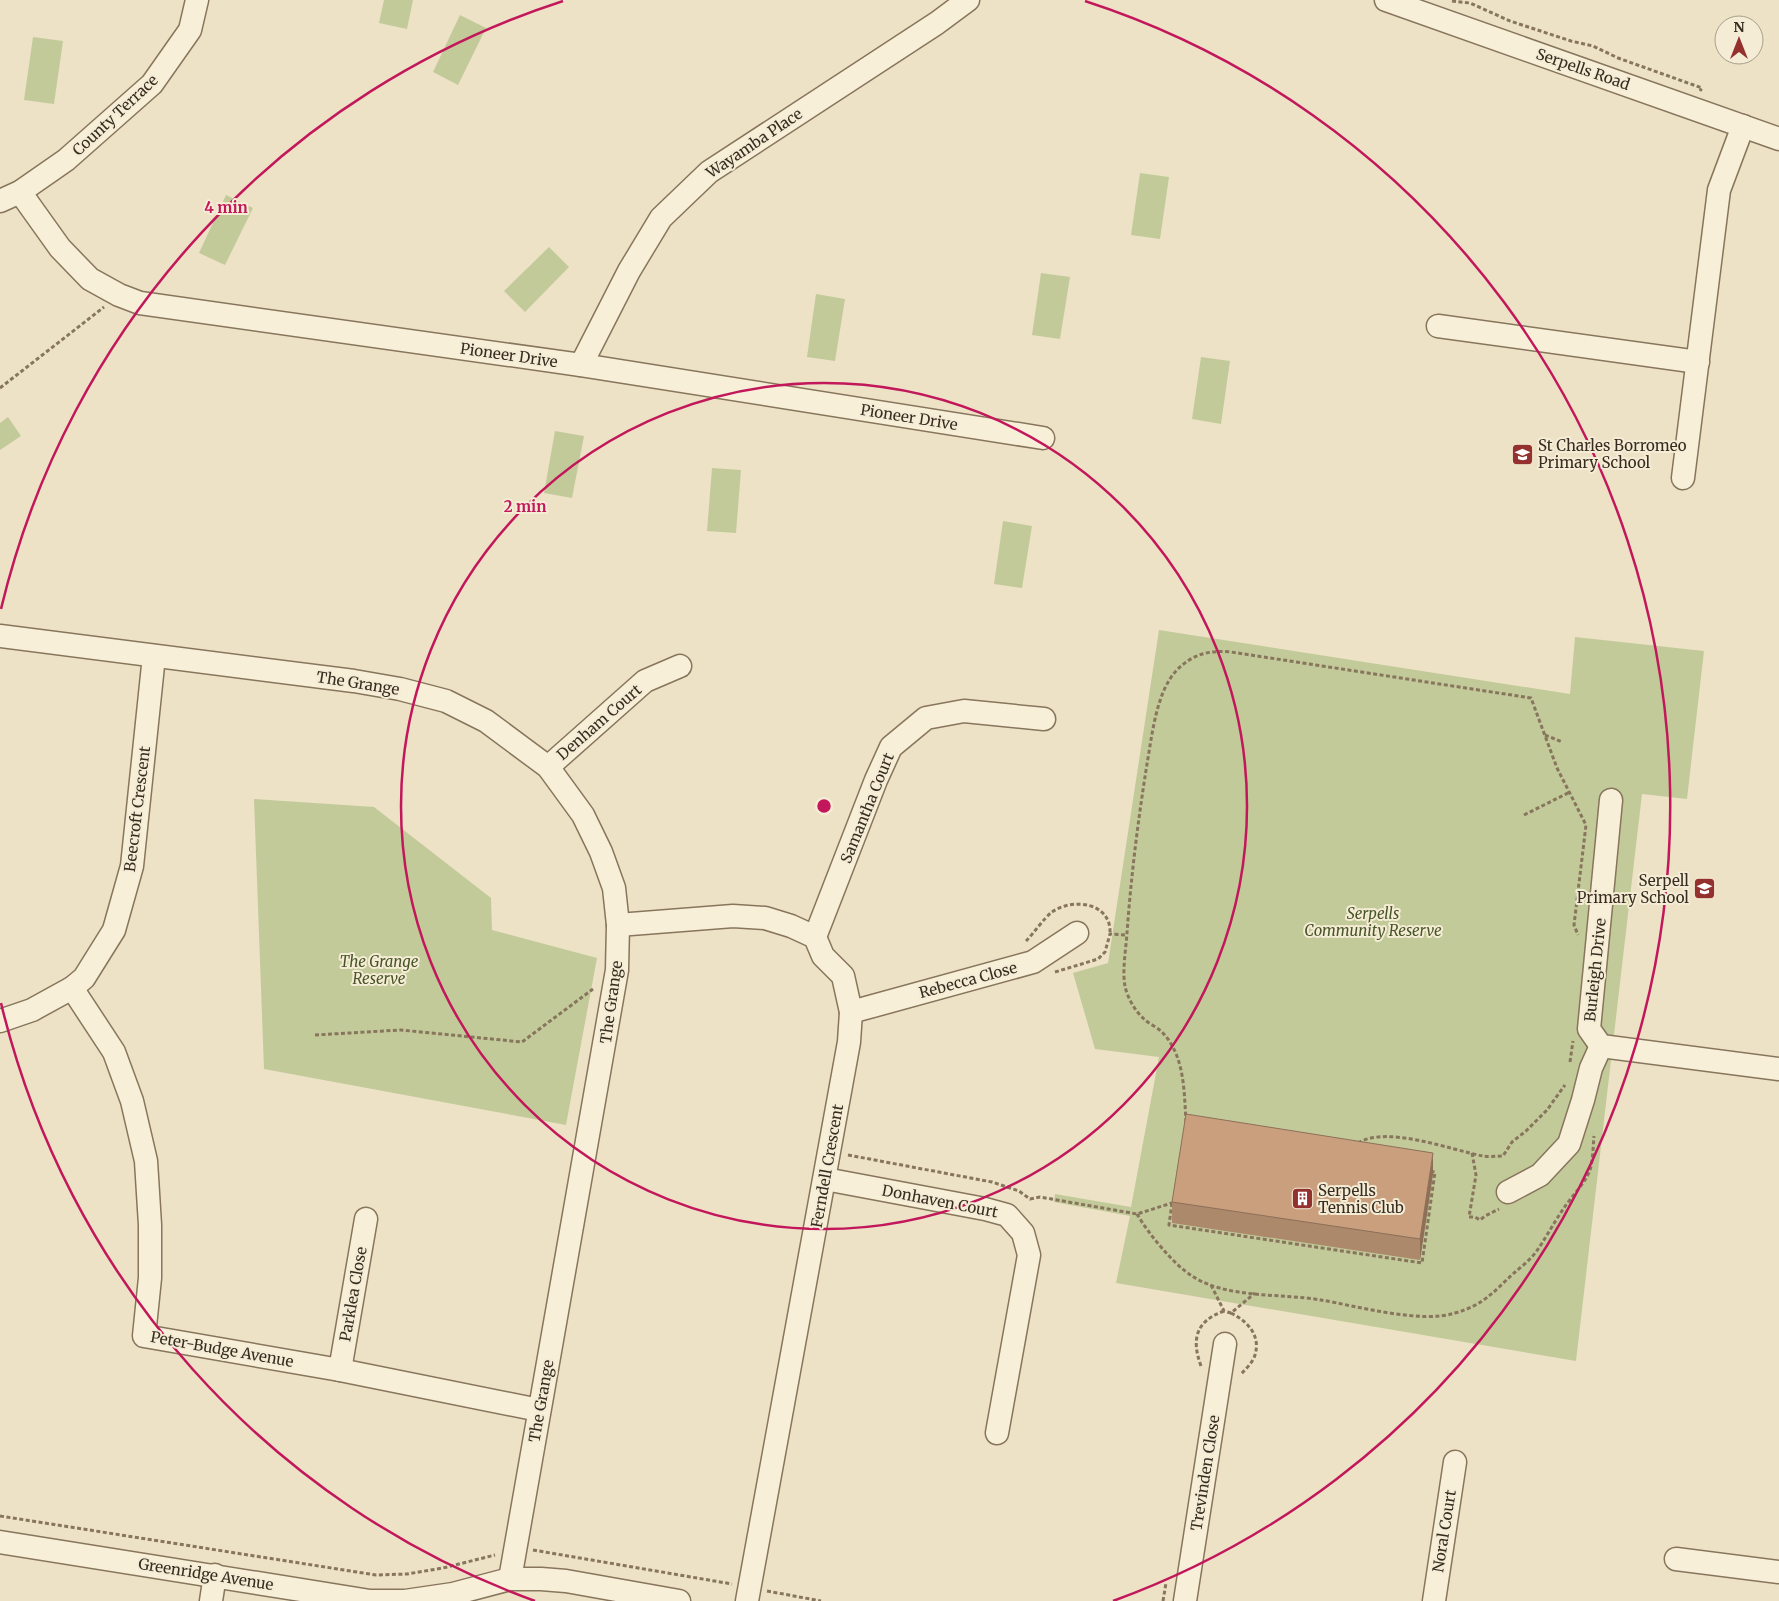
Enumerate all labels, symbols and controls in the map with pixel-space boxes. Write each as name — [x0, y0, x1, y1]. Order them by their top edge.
north arrow — [1714, 15, 1764, 65]
text: N — [1733, 18, 1745, 36]
street label: Serpells Road — [1534, 44, 1632, 94]
street label: County Terrace — [68, 70, 162, 160]
street label: Wayamba Place — [702, 104, 806, 183]
text: 4 min — [204, 198, 248, 217]
street label: Pioneer Drive — [459, 339, 559, 371]
street label: Pioneer Drive — [859, 400, 959, 434]
place label: St Charles Borromeo Primary School — [1538, 436, 1687, 472]
school or university icon: St Charles Borromeo Primary School — [1510, 442, 1534, 466]
text: 2 min — [504, 497, 546, 516]
street label: The Grange — [315, 667, 401, 699]
street label: Denham Court — [553, 680, 645, 764]
street label: Beecroft Crescent — [120, 745, 154, 873]
street label: Samantha Court — [836, 750, 898, 866]
centre of rings — [815, 797, 833, 815]
place label: Serpell Primary School — [1577, 871, 1689, 907]
school or university icon: Serpell Primary School — [1693, 877, 1717, 901]
park label: Serpells Community Reserve — [1304, 904, 1442, 940]
street label: Burleigh Drive — [1580, 917, 1610, 1023]
park label: The Grange Reserve — [340, 952, 419, 988]
street label: Rebecca Close — [917, 958, 1019, 1002]
street label: The Grange — [596, 959, 626, 1045]
street label: Ferndell Crescent — [807, 1103, 847, 1229]
street label: Donhaven Court — [880, 1180, 1000, 1222]
place label: Serpells Tennis Club — [1318, 1181, 1404, 1217]
building icon: Serpells Tennis Club — [1290, 1187, 1314, 1211]
street label: Parklea Close — [335, 1245, 371, 1343]
street label: Peter-Budge Avenue — [149, 1327, 295, 1371]
street label: The Grange — [524, 1358, 558, 1444]
street label: Trevinden Close — [1186, 1414, 1224, 1532]
street label: Noral Court — [1428, 1488, 1460, 1574]
street label: Greenridge Avenue — [137, 1554, 275, 1594]

